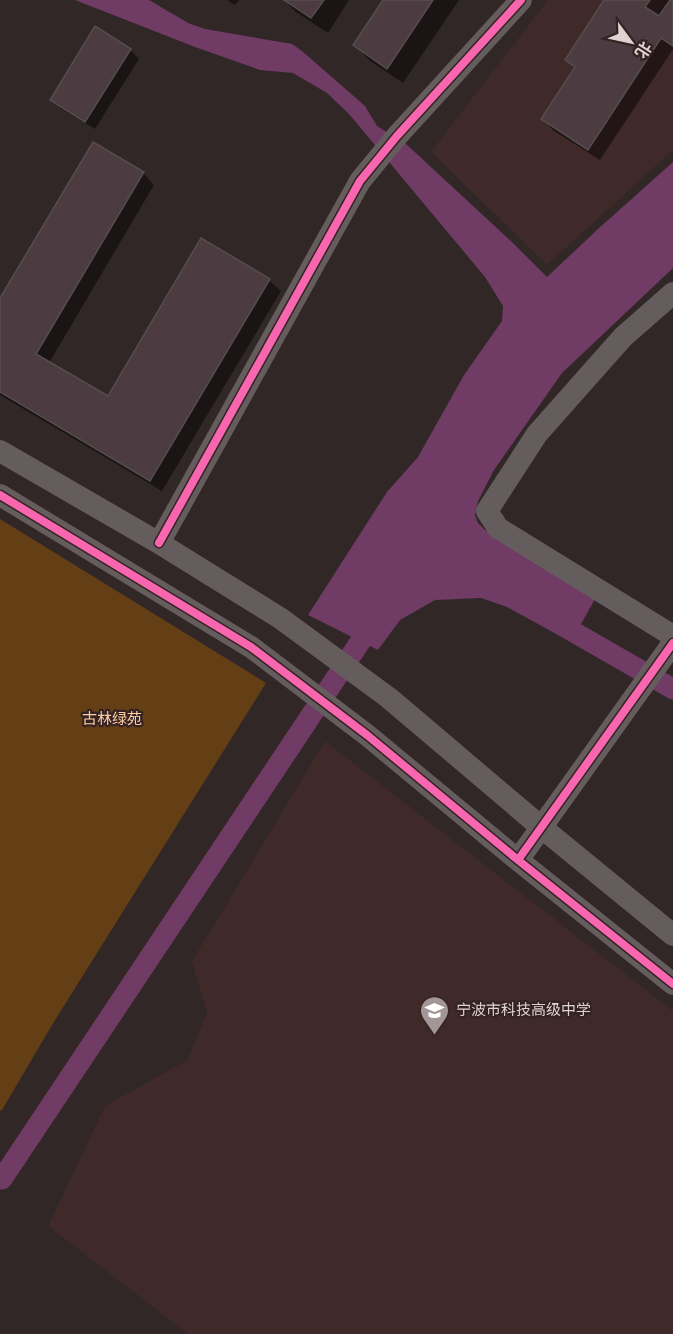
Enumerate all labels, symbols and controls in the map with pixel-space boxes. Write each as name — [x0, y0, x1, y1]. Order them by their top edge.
north arrow — [601, 12, 661, 72]
text: 北 — [630, 37, 655, 62]
park label: 古林绿苑 — [82, 710, 142, 728]
school or university icon: 宁波市科技高级中学 — [419, 994, 451, 1036]
place label: 宁波市科技高级中学 — [456, 1001, 591, 1019]

